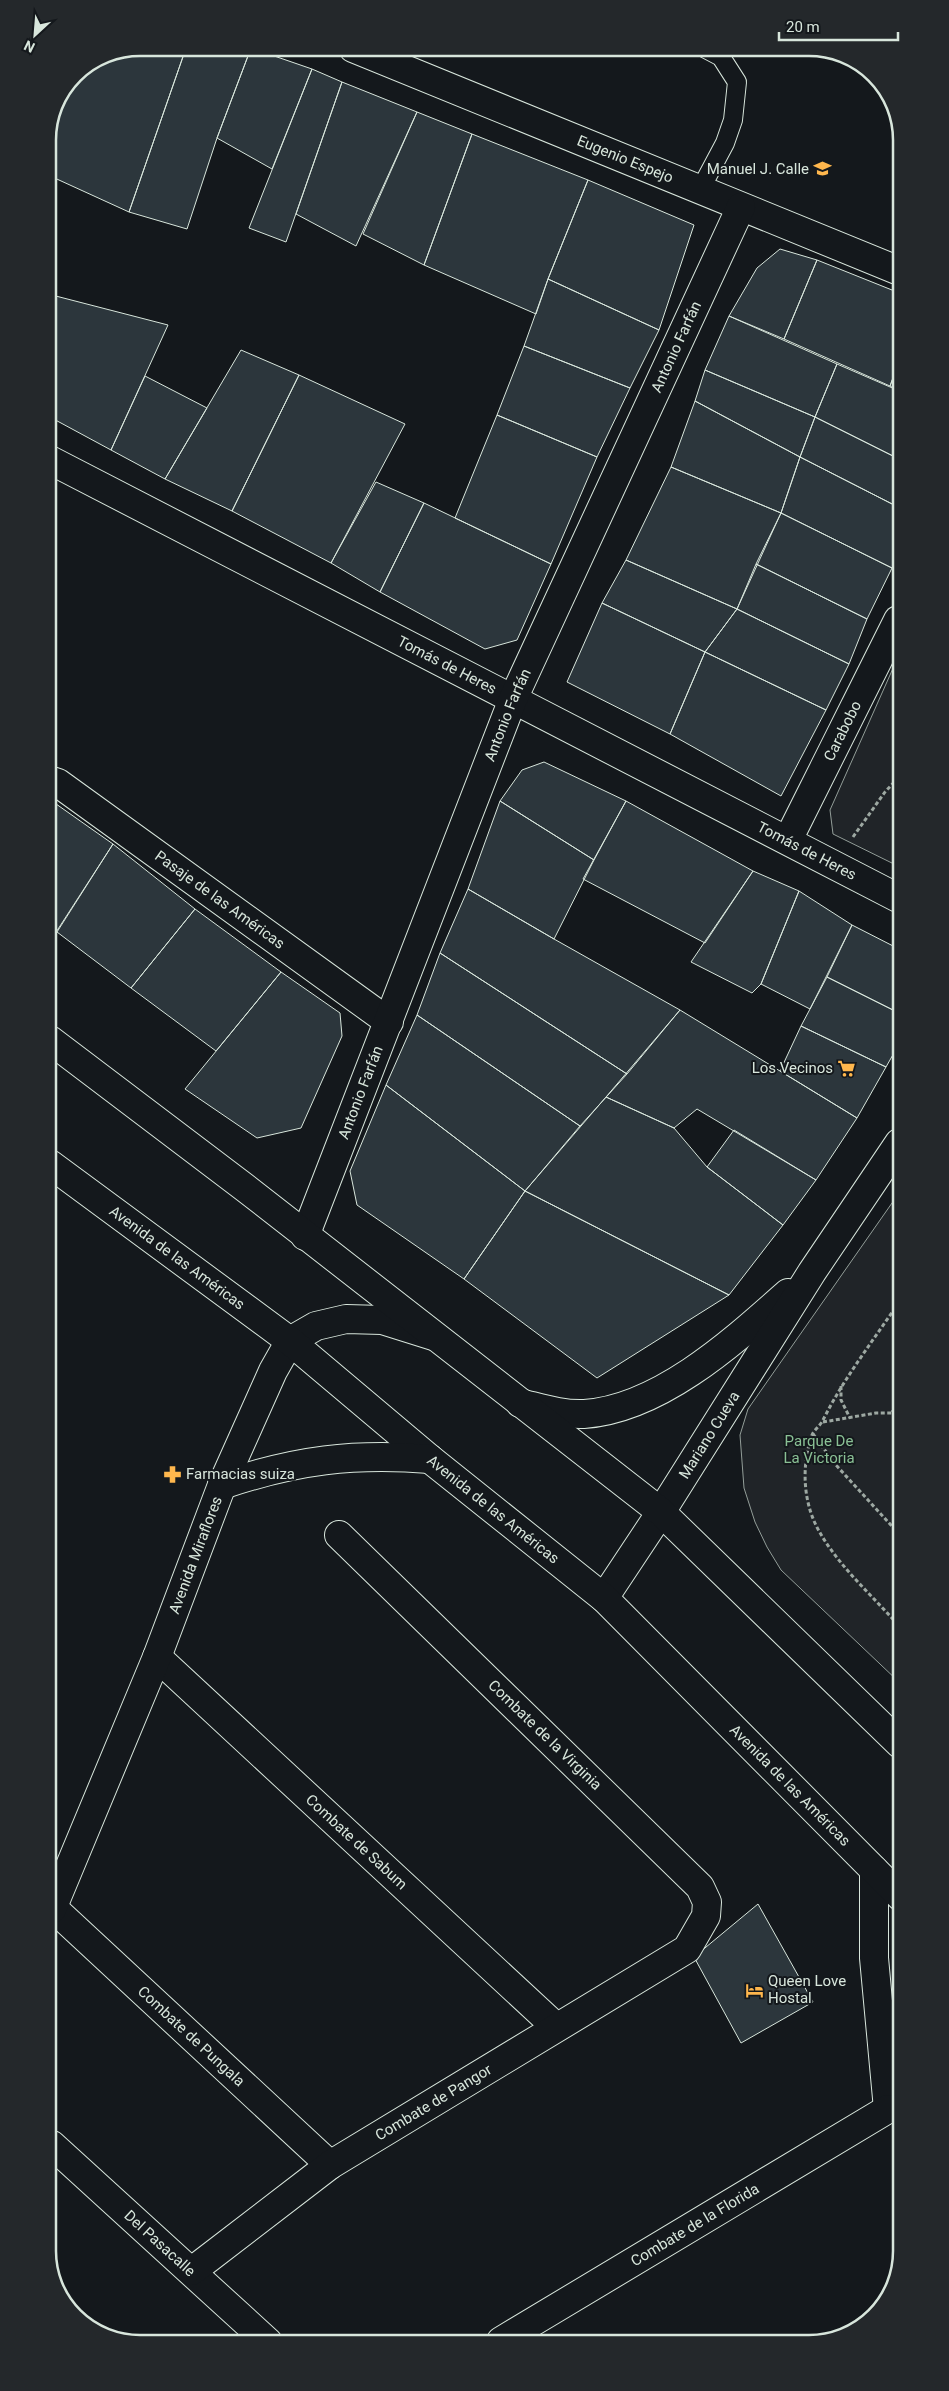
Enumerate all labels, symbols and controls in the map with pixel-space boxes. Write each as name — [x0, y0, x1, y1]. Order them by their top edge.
north arrow — [10, 10, 60, 60]
scale bar — [779, 10, 898, 42]
text: 20 m — [786, 18, 820, 36]
text: N — [21, 37, 37, 56]
street label: Eugenio Espejo — [574, 131, 676, 187]
school or university icon: Manuel J. Calle — [813, 159, 833, 179]
place label: Manuel J. Calle — [707, 160, 809, 178]
street label: Antonio Farfán — [647, 298, 705, 395]
street label: Tomás de Heres — [394, 632, 500, 698]
street label: Antonio Farfán — [481, 666, 535, 764]
street label: Carabobo — [820, 698, 865, 764]
street label: Tomás de Heres — [754, 818, 859, 884]
street label: Pasaje de las Américas — [151, 847, 288, 953]
street label: Antonio Farfán — [334, 1043, 387, 1142]
supermarket icon: Los Vecinos — [837, 1058, 857, 1078]
place label: Los Vecinos — [752, 1059, 833, 1077]
street label: Avenida de las Américas — [106, 1202, 248, 1314]
street label: Mariano Cueva — [675, 1388, 744, 1482]
park label: Parque De La Victoria — [783, 1432, 855, 1467]
street label: Avenida de las Américas — [423, 1451, 563, 1568]
pharmacy icon: Farmacias suiza — [162, 1464, 182, 1484]
place label: Farmacias suiza — [186, 1465, 295, 1483]
street label: Avenida Miraflores — [165, 1494, 226, 1616]
street label: Combate de la Virginia — [485, 1676, 605, 1794]
street label: Avenida de las Américas — [726, 1721, 854, 1850]
street label: Combate de Sabum — [302, 1791, 411, 1893]
place label: Queen Love Hostal — [768, 1972, 846, 2007]
hotel icon: Queen Love Hostal — [744, 1980, 764, 2000]
street label: Combate de Pungala — [134, 1982, 248, 2090]
street label: Combate de Pangor — [372, 2060, 495, 2144]
street label: Combate de la Florida — [627, 2179, 762, 2270]
street label: Del Pasacalle — [121, 2206, 199, 2280]

